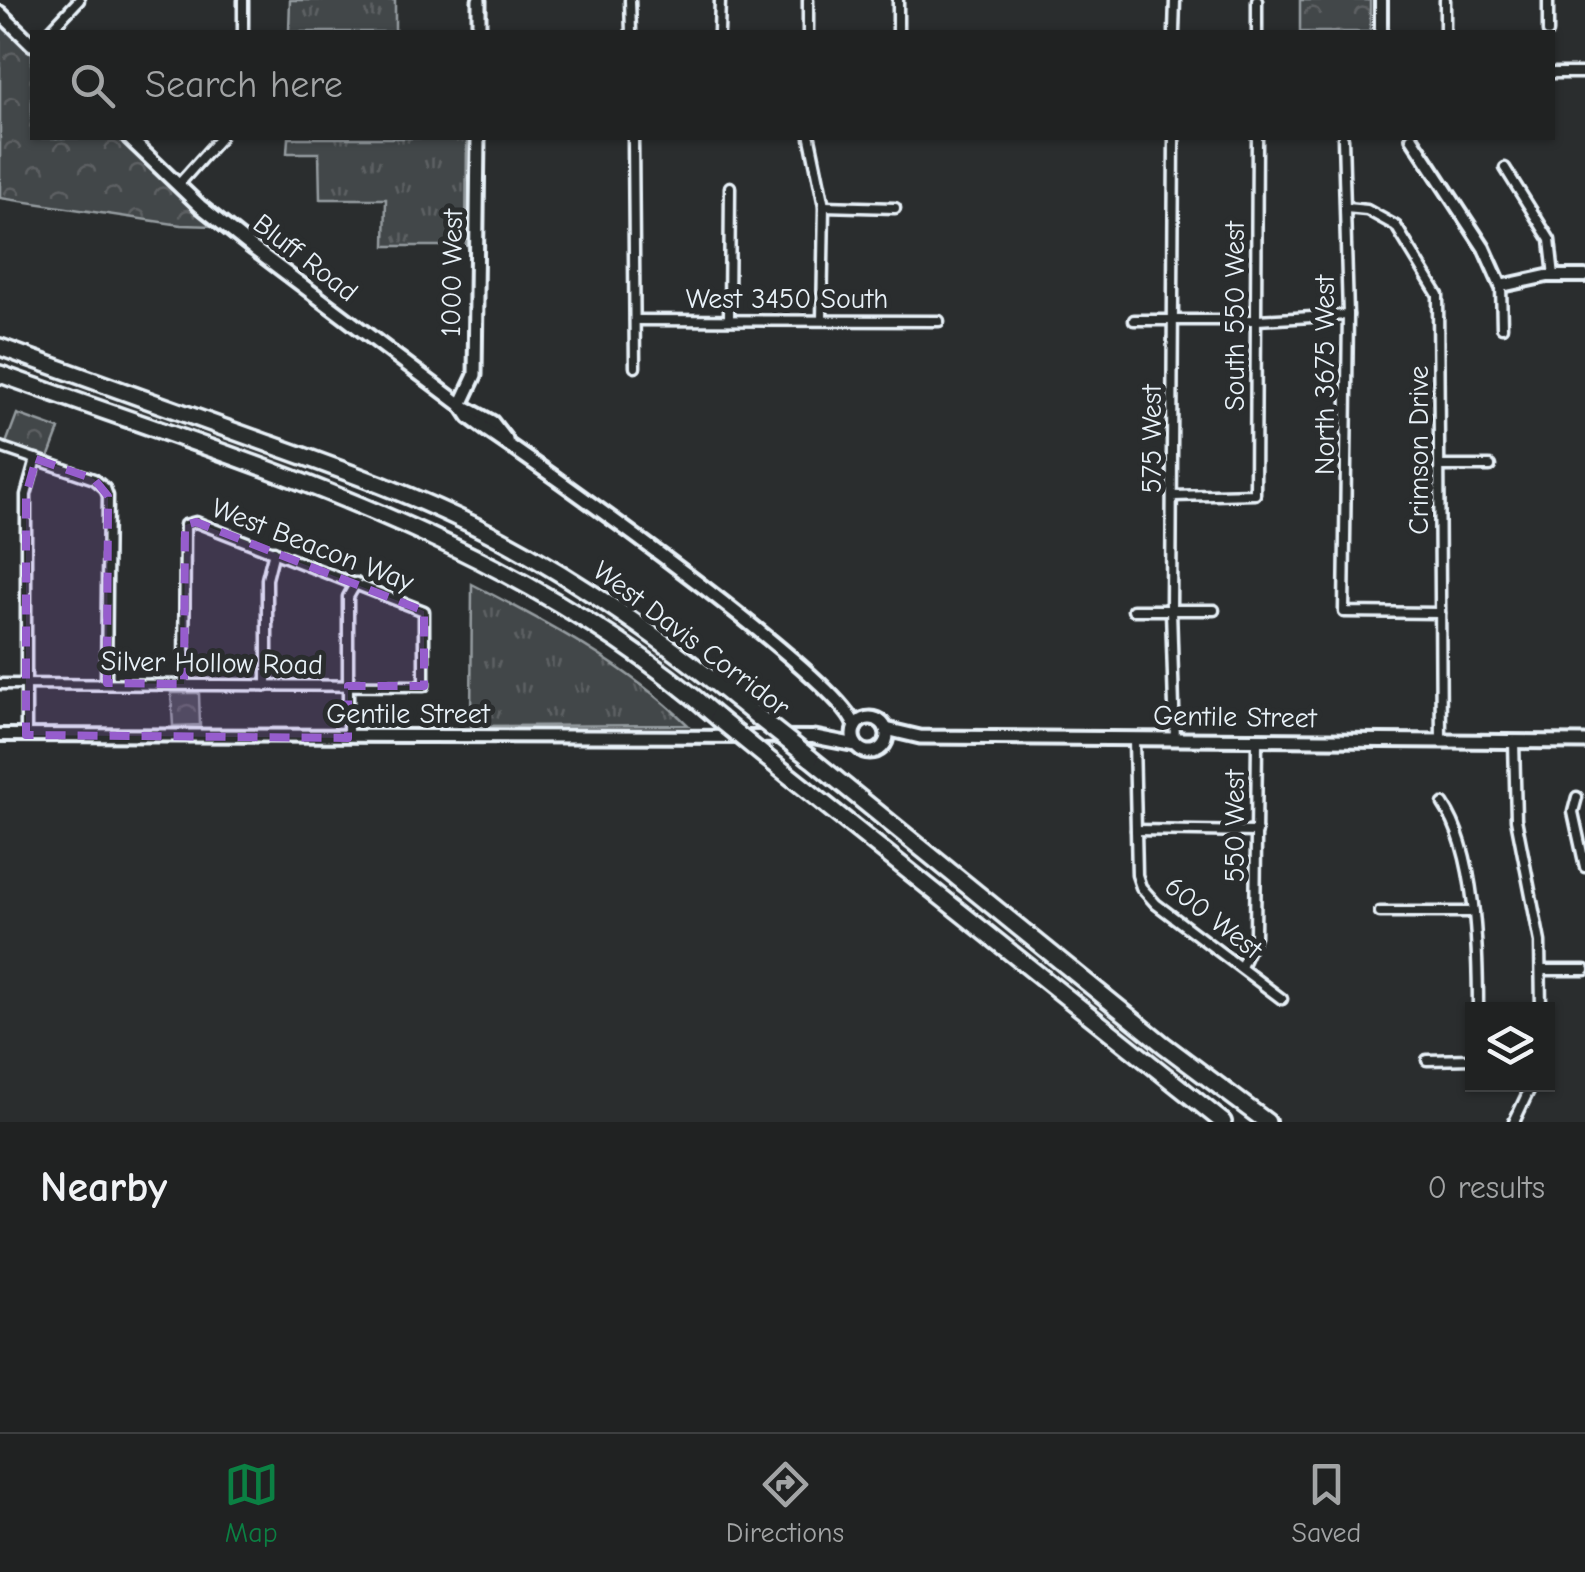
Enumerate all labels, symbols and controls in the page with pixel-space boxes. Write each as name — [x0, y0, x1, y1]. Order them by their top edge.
search box — [30, 30, 1555, 140]
icon: search — [65, 58, 120, 113]
text: Search here — [145, 63, 343, 107]
street label: Bluff Road — [247, 207, 364, 308]
street label: 1000 West — [435, 208, 469, 337]
street label: South 550 West — [1219, 220, 1251, 411]
street label: North 3675 West — [1309, 274, 1341, 475]
street label: West 3450 South — [686, 283, 888, 315]
street label: Crimson Drive — [1403, 365, 1435, 535]
street label: 575 West — [1136, 384, 1168, 494]
street label: West Beacon Way — [207, 492, 419, 598]
street label: West Davis Corridor — [587, 554, 796, 723]
street label: Silver Hollow Road — [101, 645, 323, 681]
street label: Gentile Street — [326, 698, 491, 730]
street label: Gentile Street — [1153, 700, 1318, 734]
street label: 550 West — [1219, 769, 1251, 882]
street label: 600 West — [1158, 870, 1269, 966]
map controls — [1465, 1002, 1555, 1092]
button: layers — [1465, 1002, 1555, 1092]
text: Nearby — [40, 1163, 167, 1212]
text: 0 results — [1428, 1169, 1545, 1206]
tab: Map — [224, 1457, 279, 1549]
tab: Directions — [726, 1457, 844, 1549]
tab: Saved — [1291, 1457, 1361, 1549]

